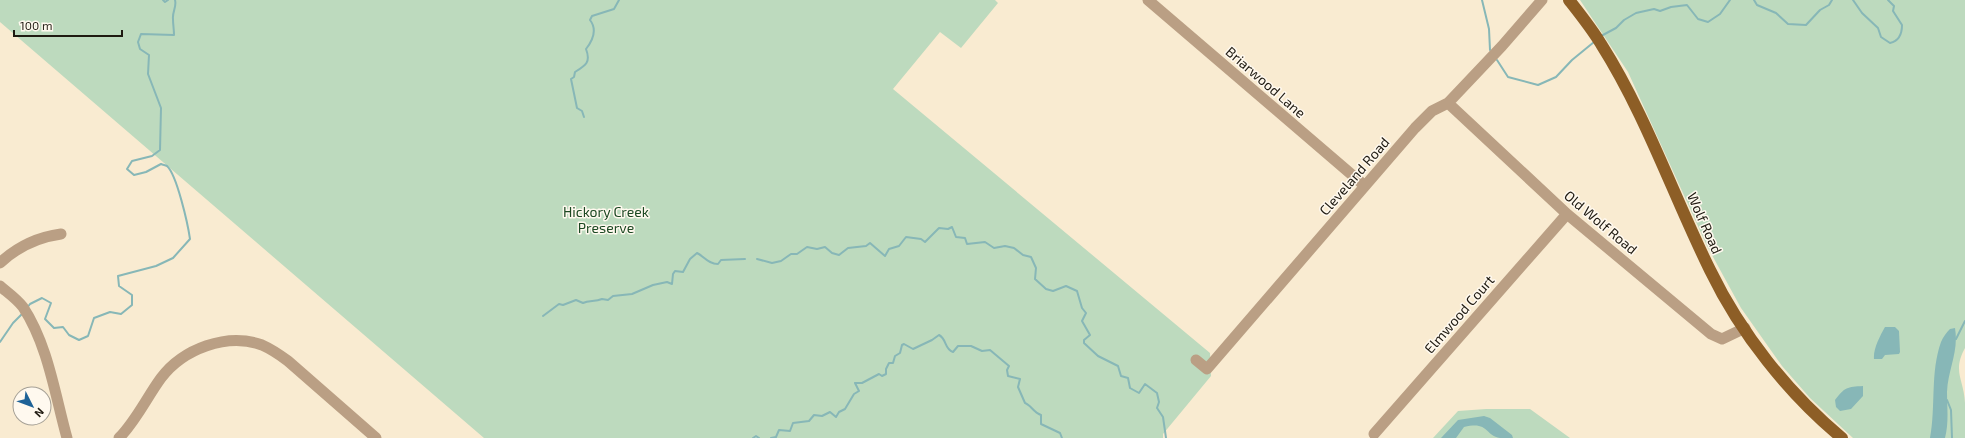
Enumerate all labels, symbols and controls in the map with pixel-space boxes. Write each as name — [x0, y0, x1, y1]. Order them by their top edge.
scale bar — [14, 12, 122, 38]
text: 100 m — [20, 18, 52, 32]
street label: Briarwood Lane — [1223, 43, 1309, 121]
street label: Cleveland Road — [1315, 134, 1393, 218]
street label: Old Wolf Road — [1561, 187, 1641, 257]
street label: Wolf Road — [1684, 190, 1726, 256]
park label: Hickory Creek Preserve — [563, 203, 649, 236]
street label: Elmwood Court — [1421, 272, 1497, 356]
north arrow — [12, 386, 52, 426]
text: N — [32, 406, 47, 420]

